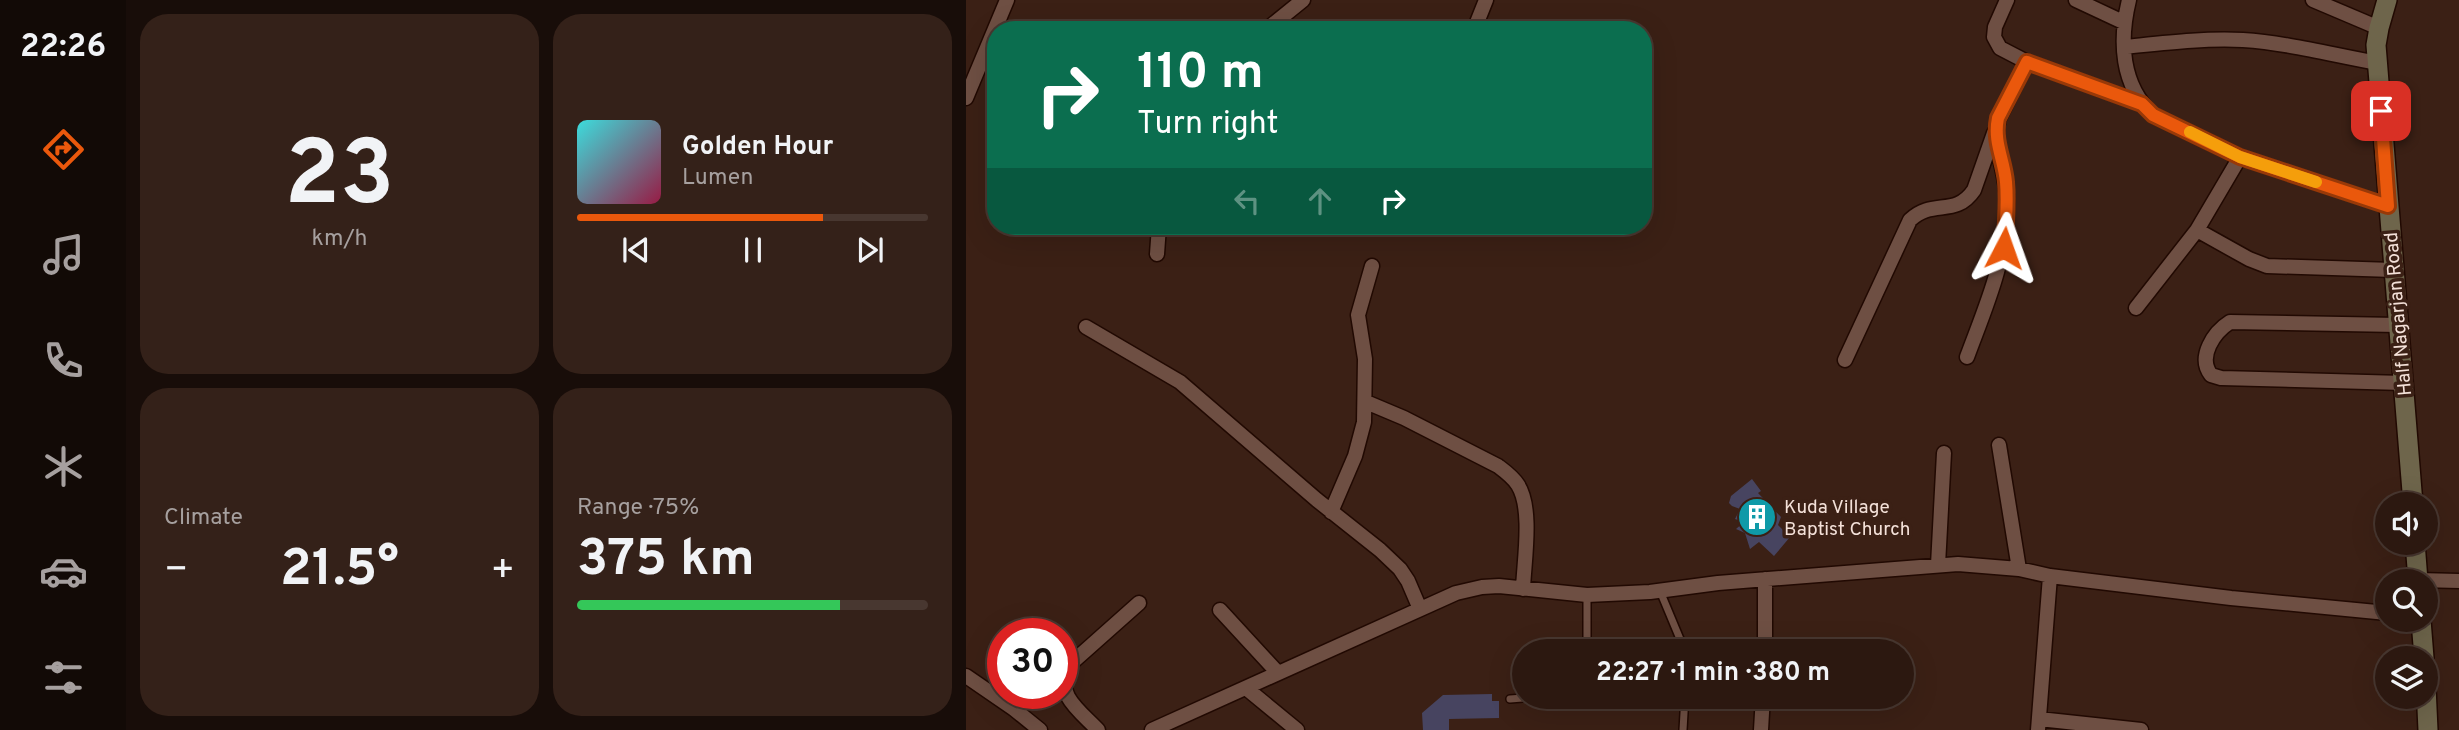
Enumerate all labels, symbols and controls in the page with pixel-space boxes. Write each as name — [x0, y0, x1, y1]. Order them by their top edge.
text: 22:26 — [20, 28, 106, 68]
text: 110 m — [1137, 44, 1264, 106]
icon: right — [1022, 49, 1113, 140]
pin — [2351, 81, 2411, 141]
icon: arrive — [2362, 92, 2400, 130]
text: Turn right — [1137, 105, 1279, 145]
text: 23 — [284, 122, 395, 237]
icon: directions — [39, 125, 88, 174]
text: Golden Hour — [682, 131, 833, 164]
text: Lumen — [682, 164, 753, 193]
icon: left — [1228, 182, 1266, 220]
icon: ahead — [1301, 182, 1339, 220]
icon: right — [1374, 182, 1412, 220]
position arrow — [1967, 211, 2041, 285]
text: km/h — [312, 225, 367, 254]
icon: music — [39, 230, 88, 279]
icon: previous — [617, 231, 655, 269]
icon: pause — [734, 231, 772, 269]
icon: next — [851, 231, 889, 269]
street label: Half Nagarjan Road — [2380, 231, 2418, 397]
icon: phone — [39, 336, 88, 385]
icon: climate — [39, 442, 88, 491]
map controls — [2375, 492, 2438, 709]
button: sound — [2375, 492, 2438, 555]
text: Range · 75% — [577, 494, 699, 523]
building icon: Kuda Village Baptist Church — [1736, 496, 1778, 538]
place label: Kuda Village Baptist Church — [1784, 496, 1910, 542]
text: Climate — [164, 504, 243, 533]
text: 375 km — [577, 528, 755, 594]
text: 21.5° — [280, 538, 399, 604]
icon: car — [39, 547, 88, 596]
text: − — [164, 547, 189, 596]
text: + — [490, 547, 515, 596]
button: search — [2375, 569, 2438, 632]
speed limit sign: 30 — [987, 618, 1078, 709]
button: layers — [2375, 646, 2438, 709]
icon: filters — [39, 653, 88, 702]
text: 22:27 · 1 min · 380 m — [1596, 657, 1830, 690]

